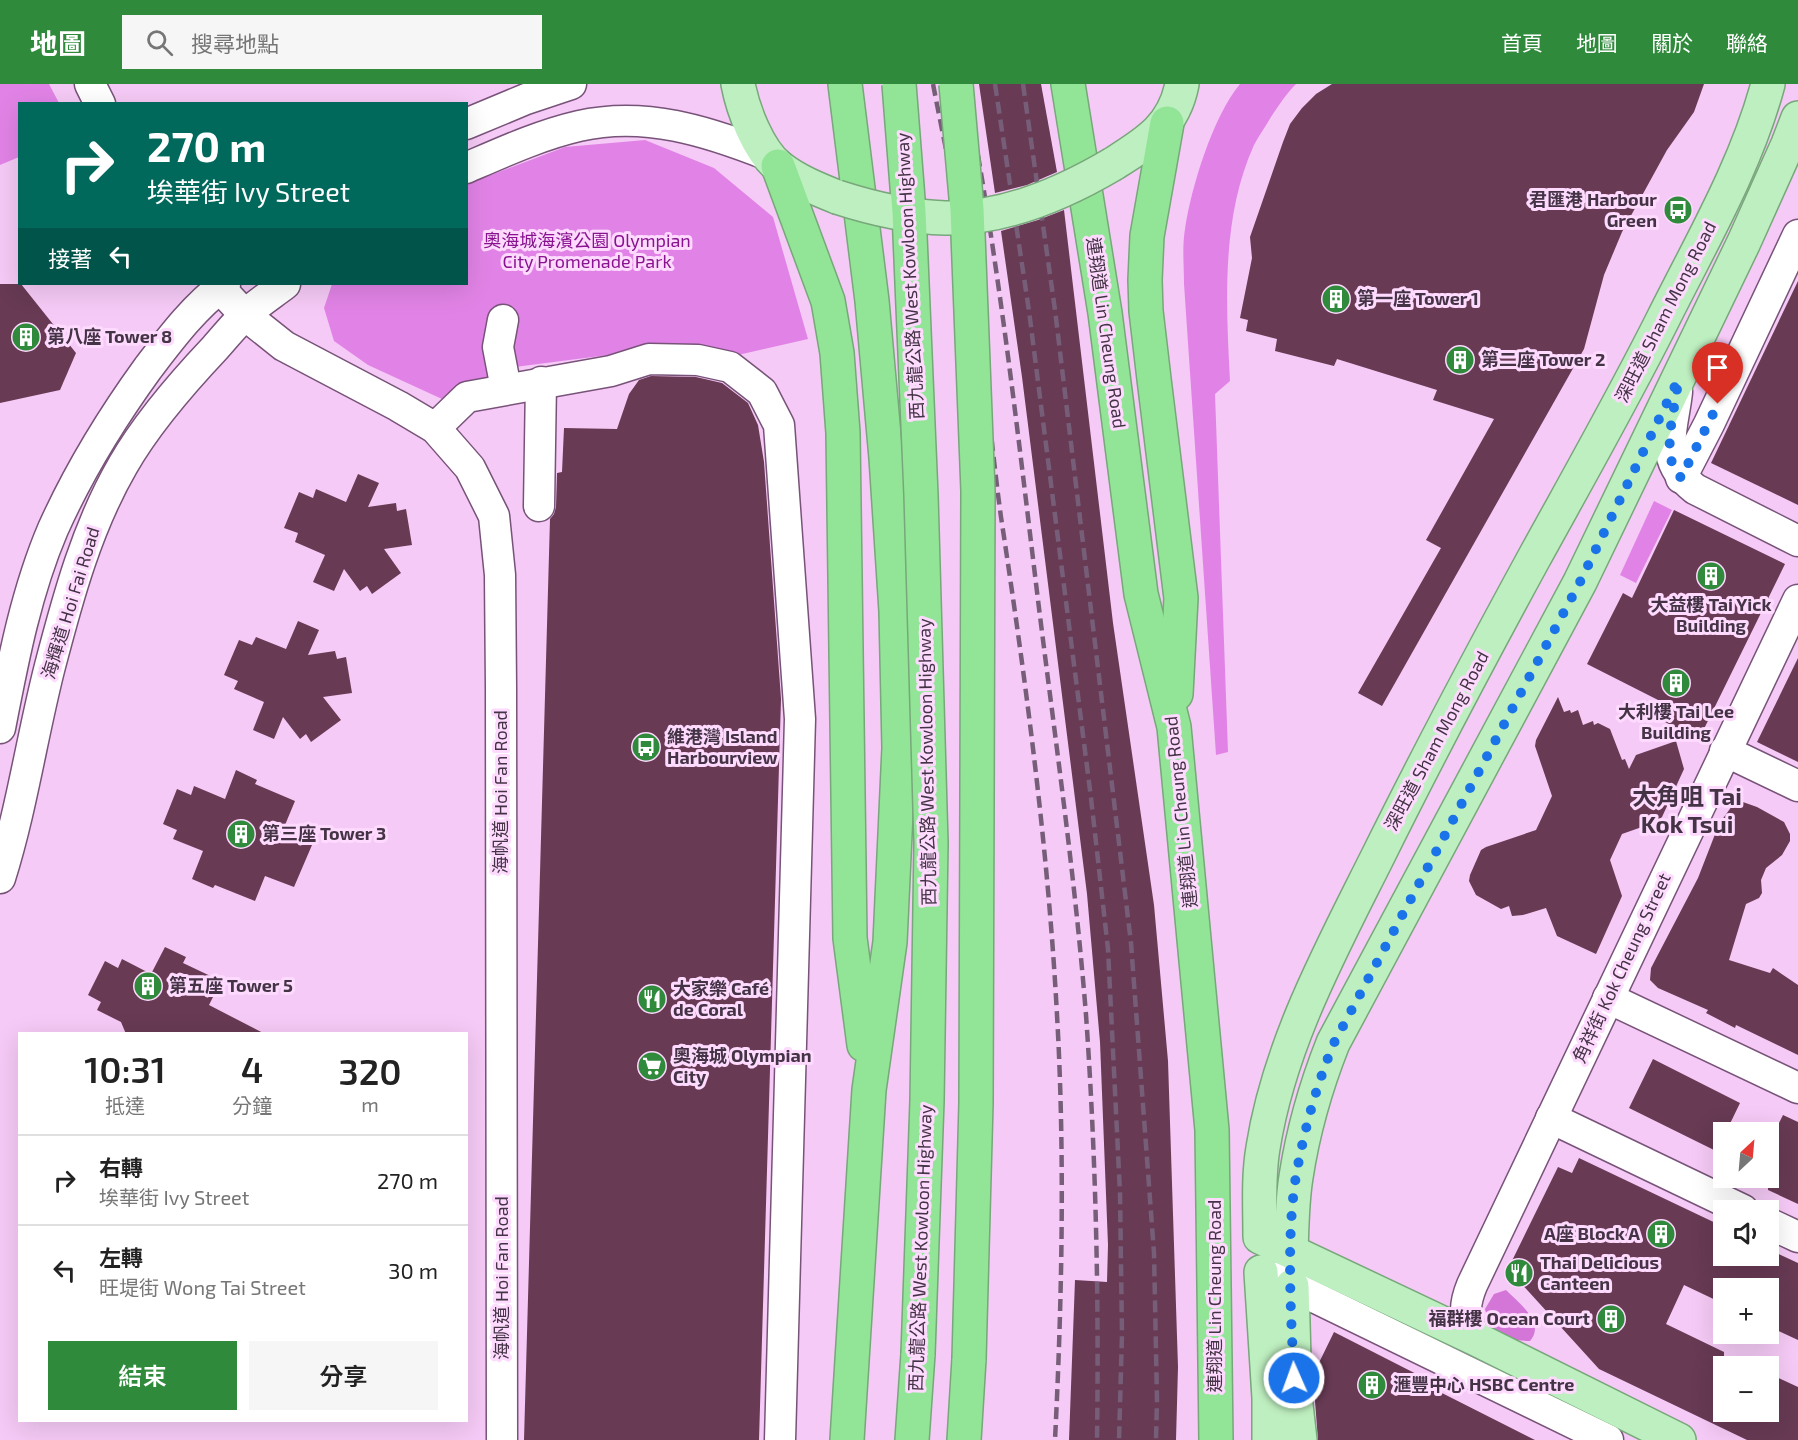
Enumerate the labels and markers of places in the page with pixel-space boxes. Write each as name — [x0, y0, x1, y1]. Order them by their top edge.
place label: 君匯港 Harbour Green — [1529, 188, 1657, 231]
bus stop icon: 君匯港 Harbour Green — [1662, 194, 1694, 226]
building icon: 第一座 Tower 1 — [1320, 283, 1352, 315]
place label: 第一座 Tower 1 — [1357, 287, 1479, 309]
building icon: 第八座 Tower 8 — [10, 321, 42, 353]
place label: 第八座 Tower 8 — [47, 325, 172, 347]
pin — [1692, 342, 1743, 404]
building icon: 第二座 Tower 2 — [1444, 344, 1476, 376]
place label: 第二座 Tower 2 — [1481, 348, 1606, 370]
building icon: 大益樓 Tai Yick Building — [1695, 560, 1727, 592]
place label: 大益樓 Tai Yick Building — [1651, 593, 1771, 636]
building icon: 大利樓 Tai Lee Building — [1660, 667, 1692, 699]
place label: 大利樓 Tai Lee Building — [1618, 700, 1734, 743]
place label: 維港灣 Island Harbourview — [667, 725, 778, 768]
bus stop icon: 維港灣 Island Harbourview — [630, 731, 662, 763]
building icon: 第三座 Tower 3 — [225, 818, 257, 850]
place label: 第三座 Tower 3 — [262, 822, 386, 844]
building icon: 第五座 Tower 5 — [132, 970, 164, 1002]
place label: 第五座 Tower 5 — [169, 974, 293, 996]
place label: 大家樂 Café de Coral — [673, 977, 769, 1020]
restaurant icon: 大家樂 Café de Coral — [636, 983, 668, 1015]
place label: 奧海城 Olympian City — [673, 1044, 812, 1087]
supermarket icon: 奧海城 Olympian City — [636, 1050, 668, 1082]
building icon: A座 Block A — [1645, 1218, 1677, 1250]
place label: A座 Block A — [1544, 1222, 1640, 1244]
place label: Thai Delicious Canteen — [1540, 1251, 1659, 1294]
restaurant icon: Thai Delicious Canteen — [1503, 1257, 1535, 1289]
building icon: 福群樓 Ocean Court — [1595, 1303, 1627, 1335]
place label: 福群樓 Ocean Court — [1429, 1307, 1591, 1329]
building icon: 滙豐中心 HSBC Centre — [1356, 1369, 1388, 1401]
place label: 滙豐中心 HSBC Centre — [1393, 1373, 1574, 1395]

